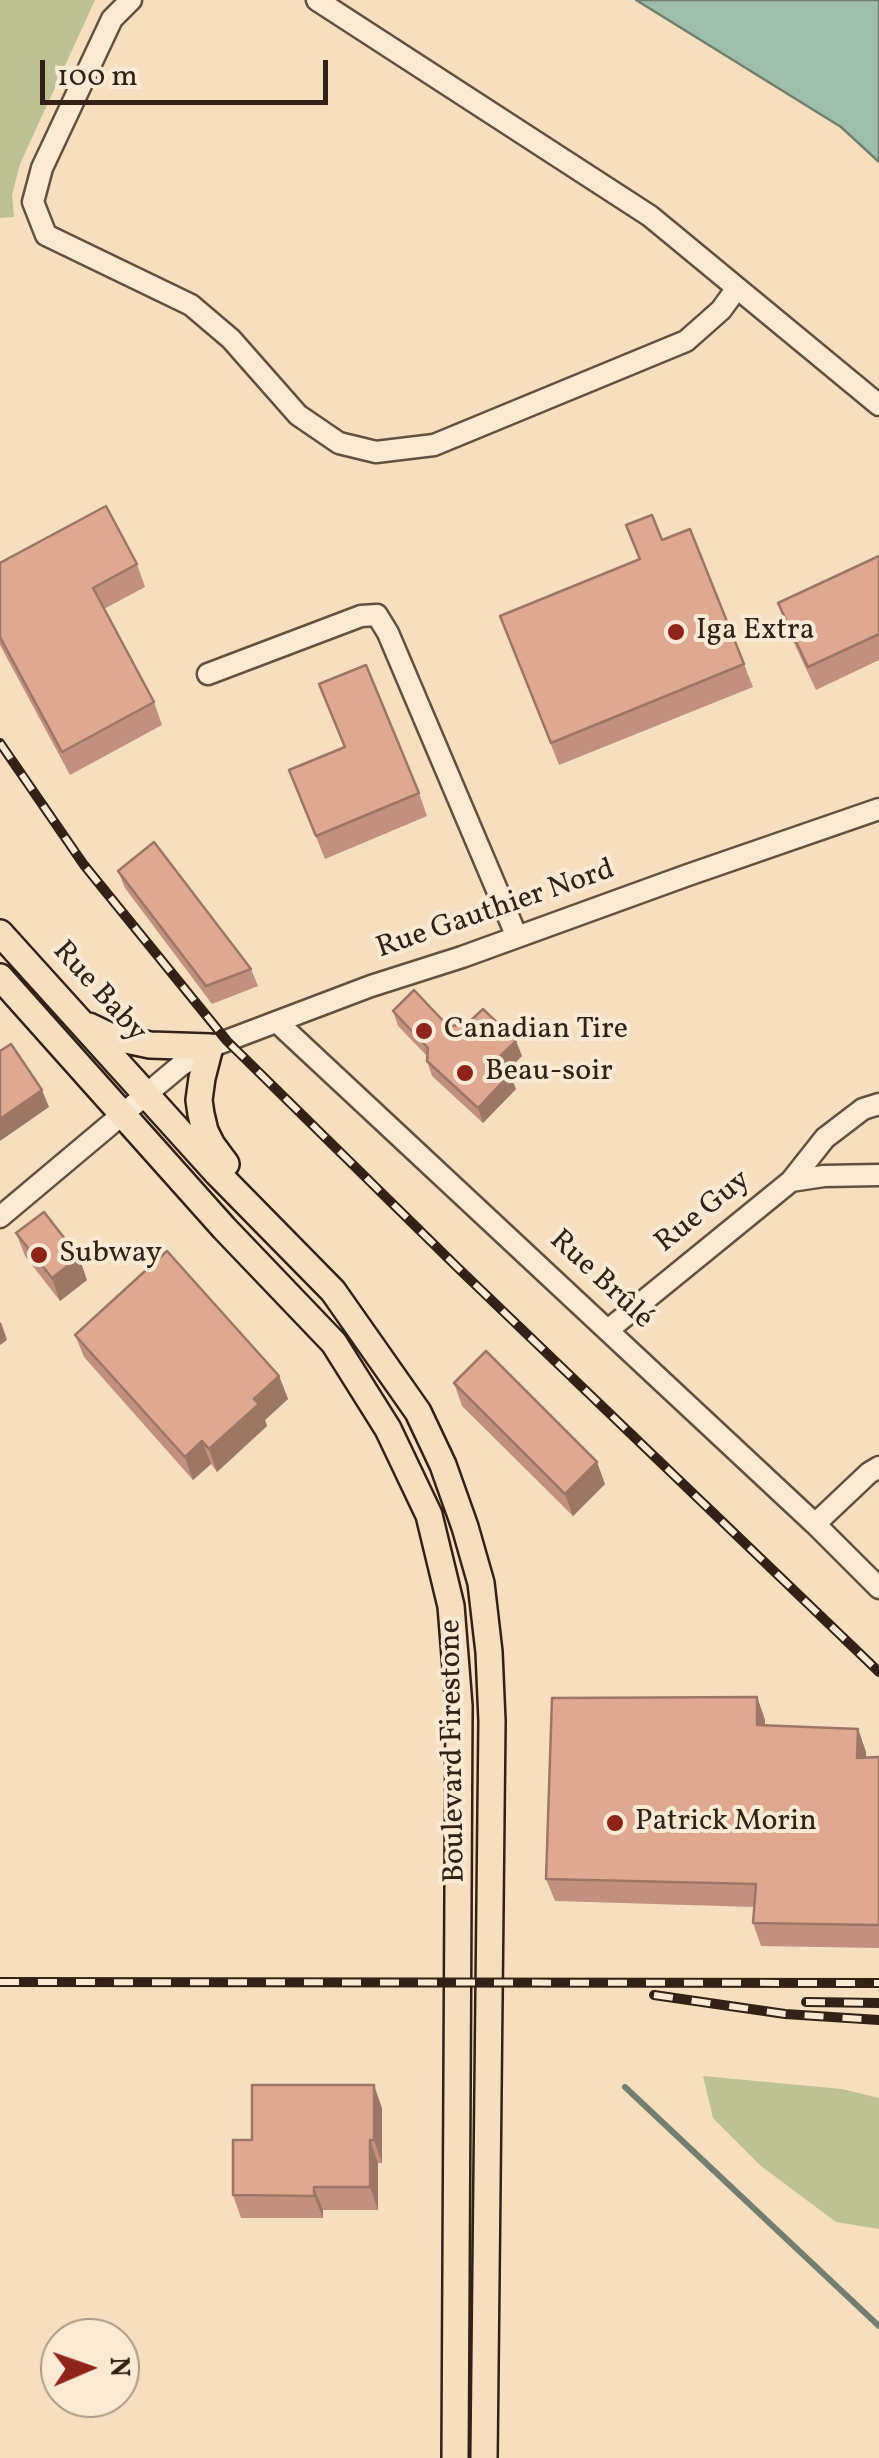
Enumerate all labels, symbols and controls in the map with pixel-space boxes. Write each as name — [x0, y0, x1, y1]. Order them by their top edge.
scale bar — [45, 40, 332, 102]
text: 100 m — [57, 56, 138, 98]
place label: Iga Extra — [696, 614, 815, 650]
marker: Iga Extra — [665, 621, 687, 643]
street label: Rue Gauthier Nord — [372, 853, 620, 969]
street label: Rue Baby — [43, 935, 153, 1051]
place label: Canadian Tire — [444, 1013, 628, 1049]
marker: Canadian Tire — [413, 1020, 435, 1042]
place label: Beau-soir — [485, 1055, 613, 1091]
marker: Beau-soir — [454, 1062, 476, 1084]
street label: Rue Guy — [649, 1164, 759, 1262]
street label: Rue Brûlé — [541, 1224, 659, 1338]
place label: Subway — [59, 1237, 162, 1273]
marker: Subway — [28, 1244, 50, 1266]
street label: Boulevard Firestone — [435, 1619, 475, 1883]
place label: Patrick Morin — [635, 1805, 817, 1841]
marker: Patrick Morin — [604, 1812, 626, 1834]
north arrow — [40, 2318, 140, 2418]
text: N — [99, 2356, 138, 2378]

